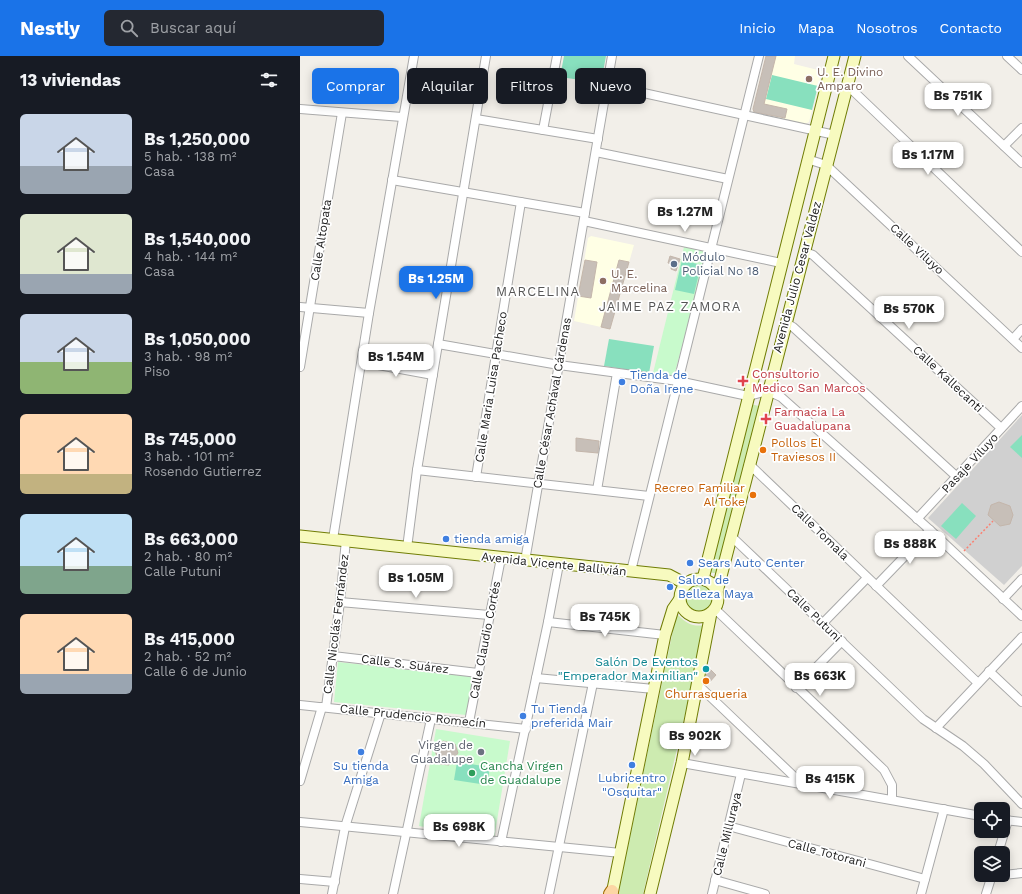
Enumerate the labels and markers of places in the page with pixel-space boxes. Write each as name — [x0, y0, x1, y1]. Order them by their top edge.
place label: U. E. Divino Amparo — [817, 65, 883, 93]
marker: U. E. Divino Amparo — [804, 74, 814, 84]
pin: Bs 751K — [921, 83, 995, 117]
pin: Bs 1.17M — [887, 142, 969, 176]
pin: Bs 1.27M — [644, 199, 726, 233]
place label: Módulo Policial No 18 — [682, 250, 759, 278]
marker: Módulo Policial No 18 — [669, 259, 679, 269]
pin: Bs 1.25M — [395, 266, 477, 300]
place label: U. E. Marcelina — [611, 267, 668, 295]
marker: U. E. Marcelina — [598, 276, 608, 286]
pin: Bs 570K — [872, 296, 946, 330]
pin: Bs 1.54M — [355, 344, 437, 378]
place label: Consultorio Medico San Marcos — [752, 367, 866, 395]
place label: Tienda de Doña Irene — [630, 368, 693, 396]
marker: Consultorio Medico San Marcos — [737, 375, 749, 387]
marker: Tienda de Doña Irene — [617, 377, 627, 387]
place label: Farmacia La Guadalupana — [774, 405, 851, 433]
marker: Farmacia La Guadalupana — [761, 414, 771, 424]
place label: Pollos El Traviesos II — [771, 436, 836, 464]
marker: Pollos El Traviesos II — [758, 445, 768, 455]
place label: Recreo Familiar Al Toke — [654, 481, 745, 509]
marker: Recreo Familiar Al Toke — [748, 490, 758, 500]
pin: Bs 888K — [873, 531, 947, 565]
place label: tienda amiga — [454, 532, 530, 546]
marker: tienda amiga — [441, 534, 451, 544]
place label: Sears Auto Center — [698, 556, 805, 570]
marker: Sears Auto Center — [685, 558, 695, 568]
pin: Bs 1.05M — [375, 565, 457, 599]
place label: Salon de Belleza Maya — [678, 573, 754, 601]
marker: Salon de Belleza Maya — [665, 582, 675, 592]
pin: Bs 745K — [568, 604, 642, 638]
place label: Salón De Eventos "Emperador Maximilian" — [558, 655, 698, 683]
pin: Bs 663K — [783, 663, 857, 697]
marker: Salón De Eventos "Emperador Maximilian" — [701, 664, 711, 674]
marker: Churrasqueria — [701, 676, 711, 686]
place label: Churrasqueria — [665, 687, 747, 701]
place label: Tu Tienda preferida Mair — [531, 702, 613, 730]
marker: Tu Tienda preferida Mair — [518, 711, 528, 721]
pin: Bs 902K — [658, 723, 732, 757]
place label: Virgen de Guadalupe — [410, 738, 473, 766]
marker: Su tienda Amiga — [356, 747, 366, 757]
marker: Virgen de Guadalupe — [476, 747, 486, 757]
place label: Su tienda Amiga — [333, 759, 389, 787]
place label: Cancha Virgen de Guadalupe — [480, 759, 563, 787]
marker: Lubricentro "Osquitar" — [627, 760, 637, 770]
pin: Bs 415K — [793, 766, 867, 800]
marker: Cancha Virgen de Guadalupe — [467, 768, 477, 778]
place label: Lubricentro "Osquitar" — [598, 771, 666, 799]
pin: Bs 698K — [422, 814, 496, 848]

